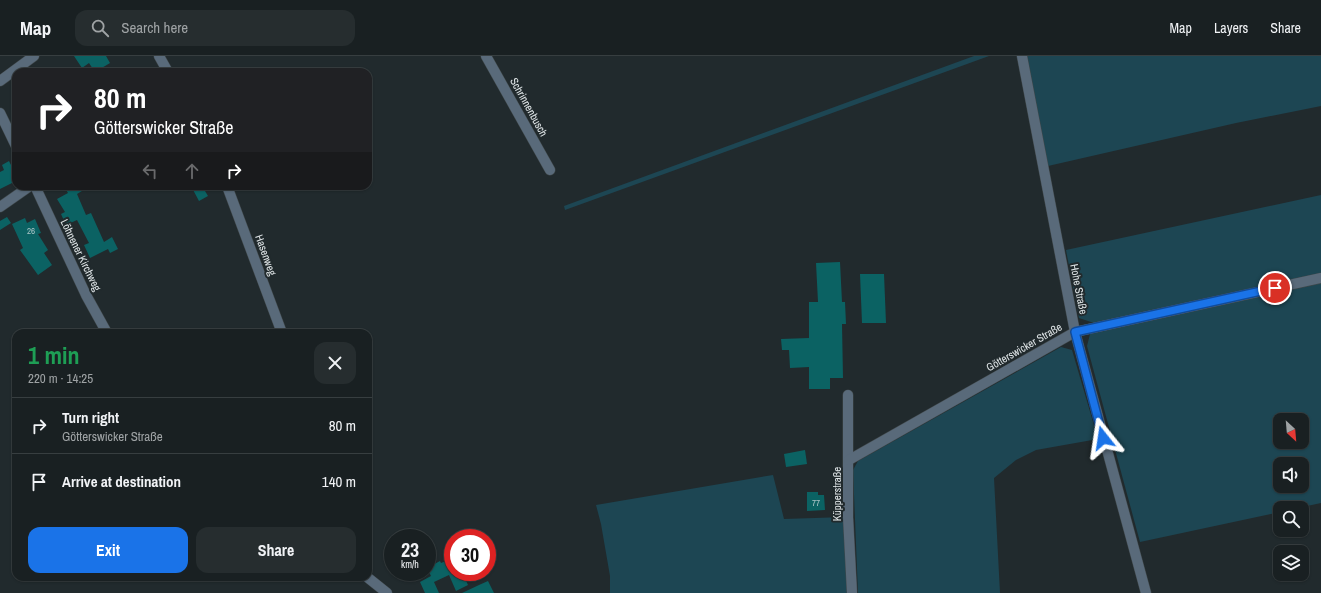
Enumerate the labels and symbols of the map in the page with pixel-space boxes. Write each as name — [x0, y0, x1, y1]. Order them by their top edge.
street label: Schrinnenbusch — [507, 75, 551, 139]
street label: Löhnener Kirchweg — [58, 217, 104, 293]
house number: 26 — [27, 225, 35, 237]
street label: Hasenweg — [252, 233, 280, 277]
street label: Hohe Straße — [1067, 263, 1091, 315]
pin — [1258, 271, 1292, 305]
street label: Götterswicker Straße — [984, 320, 1064, 374]
north arrow — [1273, 413, 1309, 449]
position arrow — [1082, 417, 1124, 459]
street label: Küpperstraße — [830, 467, 844, 521]
house number: 77 — [812, 497, 820, 509]
speed limit sign: 30 — [444, 529, 496, 581]

